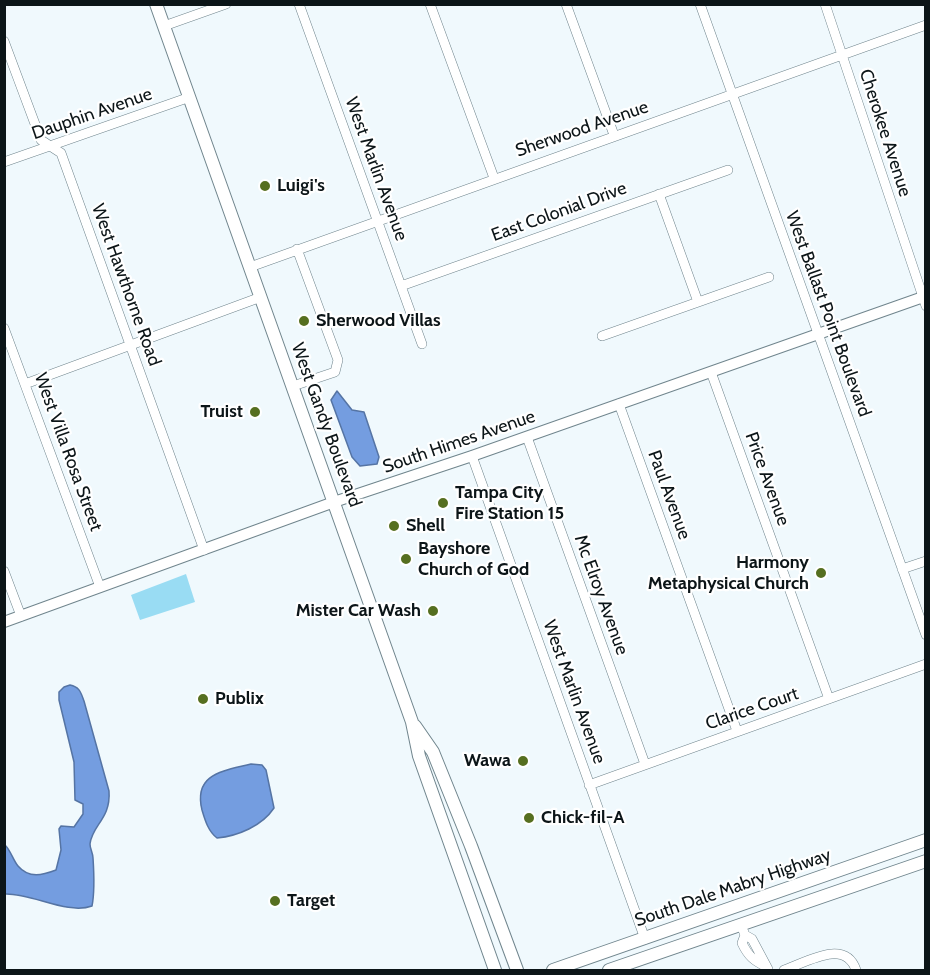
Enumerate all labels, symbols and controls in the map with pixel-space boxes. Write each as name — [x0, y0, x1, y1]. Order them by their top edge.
street label: Cherokee Avenue — [854, 67, 916, 199]
street label: Dauphin Avenue — [29, 83, 155, 145]
street label: West Marlin Avenue — [340, 94, 412, 244]
street label: Sherwood Avenue — [513, 96, 651, 162]
place label: Luigi's — [277, 175, 325, 197]
street label: East Colonial Drive — [489, 178, 629, 246]
marker: Luigi's — [258, 179, 272, 193]
street label: West Hawthorne Road — [87, 201, 165, 369]
street label: West Ballast Point Boulevard — [781, 208, 875, 420]
place label: Sherwood Villas — [316, 310, 441, 332]
marker: Sherwood Villas — [297, 314, 311, 328]
street label: West Gandy Boulevard — [286, 340, 366, 510]
street label: West Villa Rosa Street — [29, 370, 107, 534]
place label: Truist — [201, 401, 243, 423]
marker: Truist — [248, 405, 262, 419]
street label: South Himes Avenue — [380, 406, 538, 478]
street label: Price Avenue — [740, 429, 794, 529]
street label: Paul Avenue — [643, 447, 695, 543]
place label: Tampa City Fire Station 15 — [455, 482, 564, 524]
marker: Tampa City Fire Station 15 — [436, 496, 450, 510]
place label: Shell — [406, 515, 445, 537]
marker: Shell — [387, 519, 401, 533]
street label: Mc Elroy Avenue — [569, 532, 633, 658]
place label: Bayshore Church of God — [418, 538, 529, 580]
marker: Bayshore Church of God — [399, 552, 413, 566]
place label: Harmony Metaphysical Church — [648, 552, 809, 594]
marker: Harmony Metaphysical Church — [814, 566, 828, 580]
place label: Mister Car Wash — [296, 600, 421, 622]
marker: Mister Car Wash — [426, 604, 440, 618]
street label: West Marlin Avenue — [538, 617, 610, 767]
street label: Clarice Court — [703, 683, 801, 735]
place label: Publix — [215, 688, 264, 710]
marker: Publix — [196, 692, 210, 706]
place label: Wawa — [464, 750, 511, 772]
marker: Wawa — [516, 754, 530, 768]
place label: Chick-fil-A — [541, 807, 625, 829]
marker: Chick-fil-A — [522, 811, 536, 825]
street label: South Dale Mabry Highway — [632, 844, 834, 932]
place label: Target — [287, 890, 335, 912]
marker: Target — [268, 894, 282, 908]

